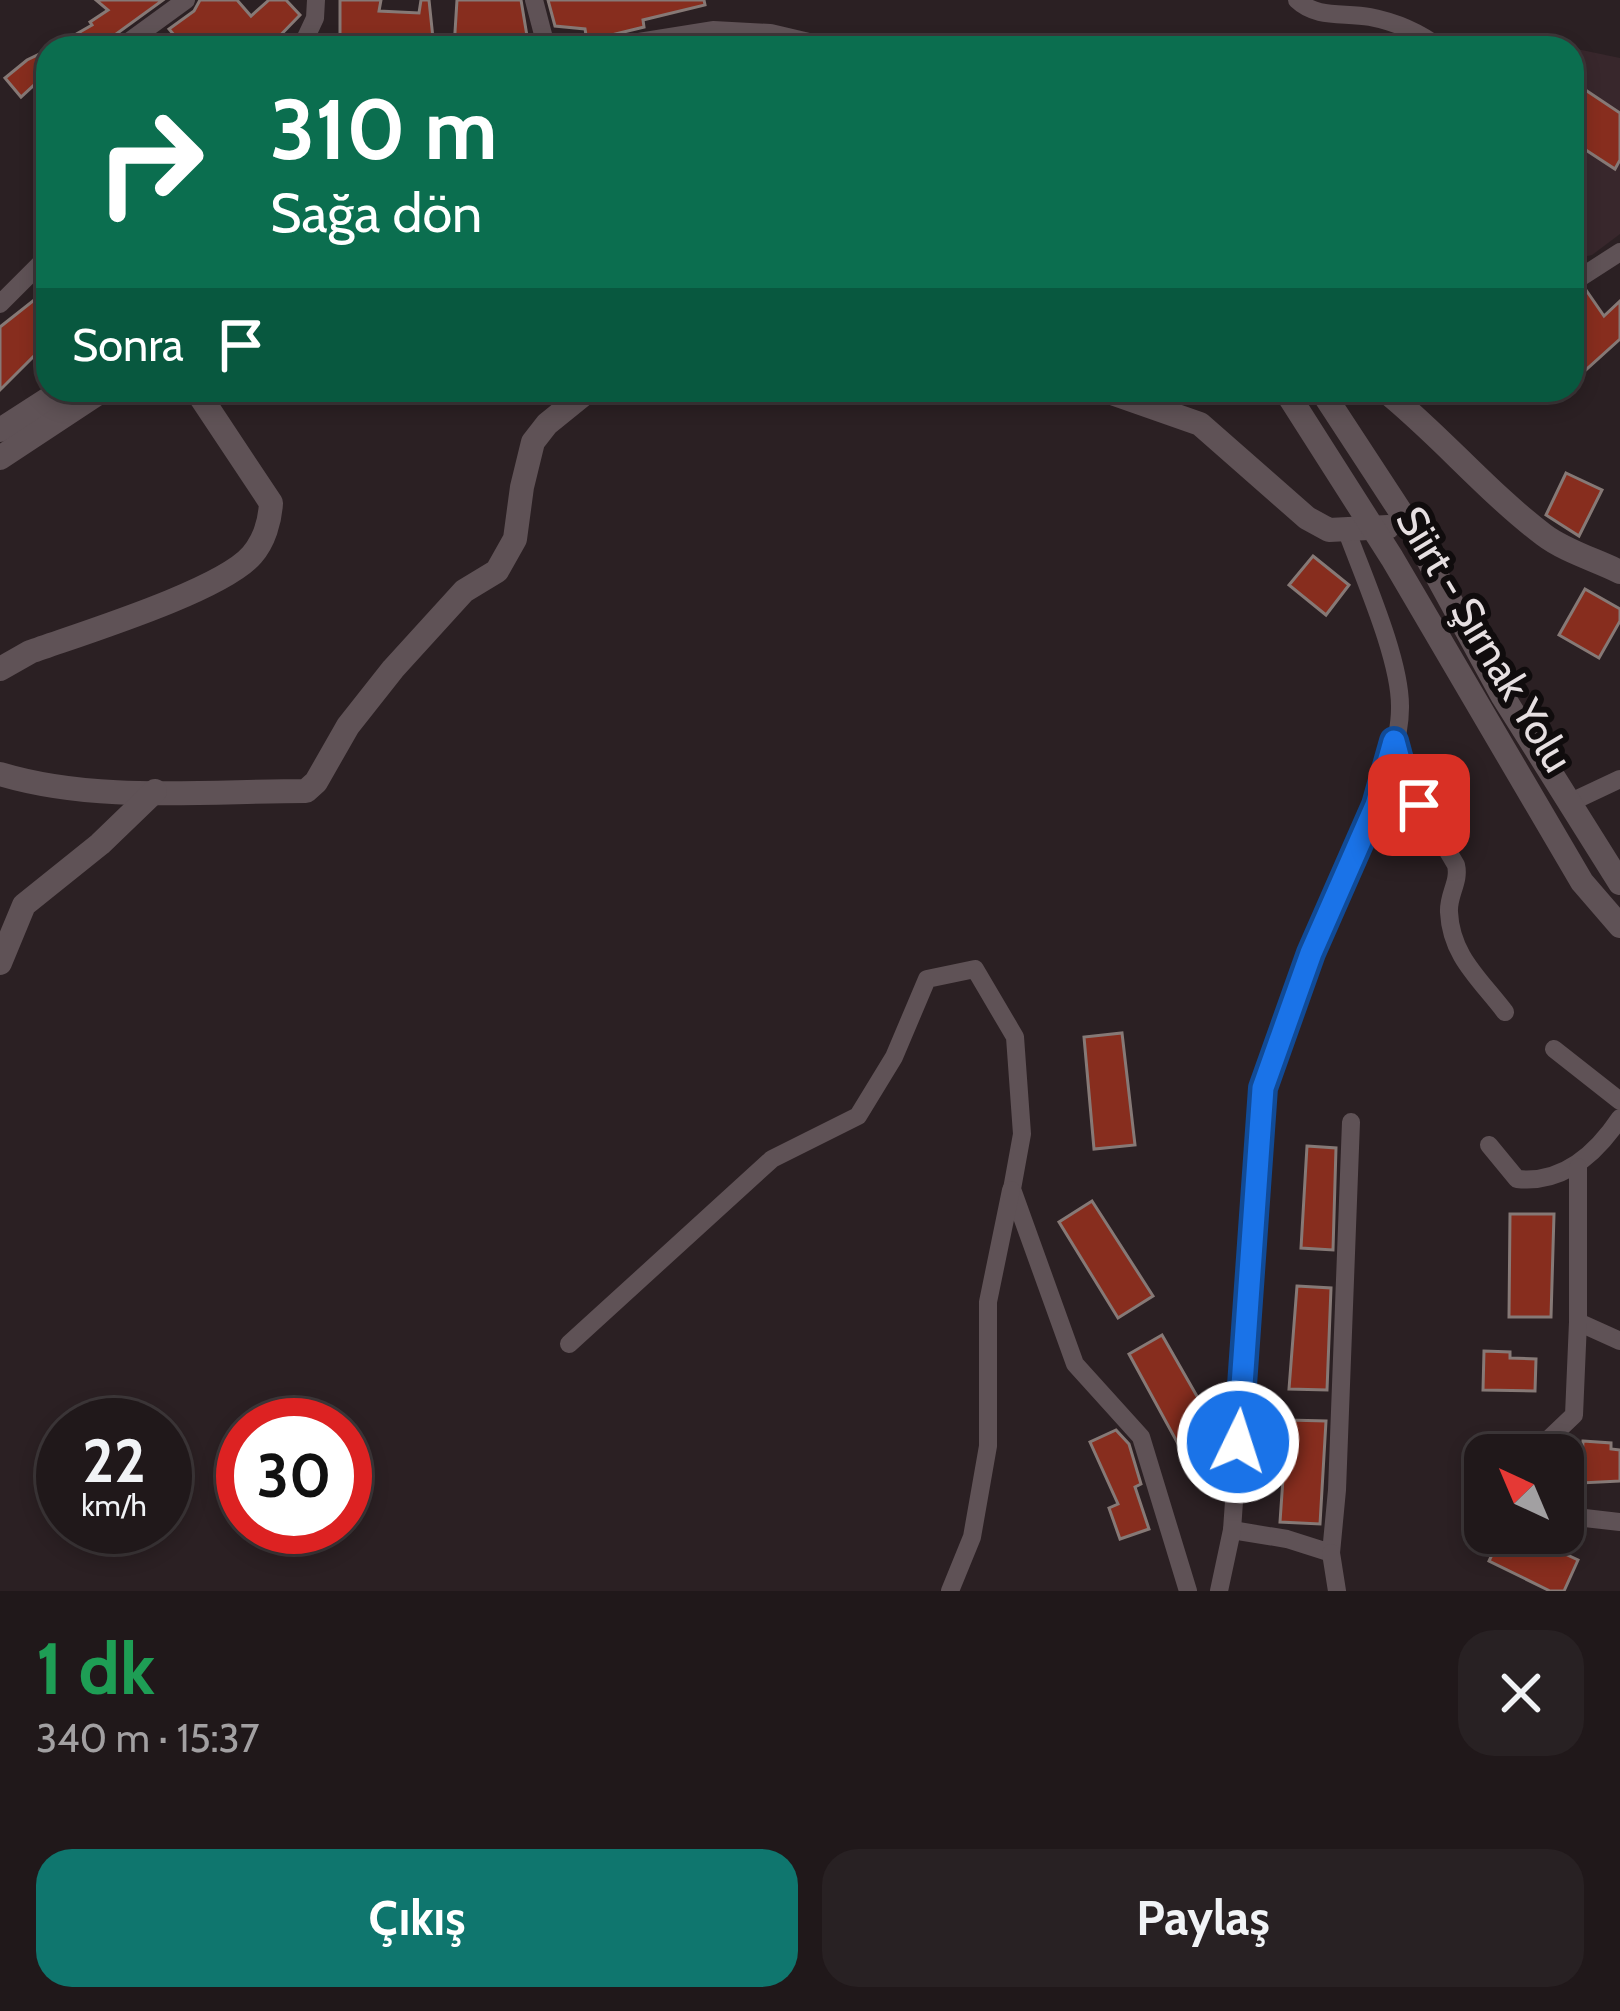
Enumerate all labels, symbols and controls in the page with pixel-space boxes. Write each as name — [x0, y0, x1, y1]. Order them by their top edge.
text: 310 m — [270, 78, 497, 180]
icon: right — [72, 84, 228, 240]
text: Sağa dön — [270, 180, 482, 246]
icon: arrive — [208, 312, 274, 378]
text: Sonra — [72, 318, 184, 372]
street label: Siirt - Şırnak Yolu — [1385, 497, 1585, 781]
pin — [1368, 754, 1470, 856]
icon: arrive — [1386, 772, 1452, 838]
position arrow — [1175, 1379, 1301, 1505]
speed limit sign: 30 — [216, 1398, 372, 1554]
text: 22 — [82, 1424, 146, 1497]
north arrow — [1464, 1434, 1584, 1554]
map controls — [1464, 1434, 1584, 1554]
text: km/h — [81, 1487, 147, 1524]
text: 1 dk — [36, 1625, 155, 1712]
button: close — [1458, 1630, 1584, 1756]
text: 340 m · 15:37 — [36, 1714, 259, 1762]
button: Çıkış — [36, 1849, 798, 1987]
button: Paylaş — [822, 1849, 1584, 1987]

